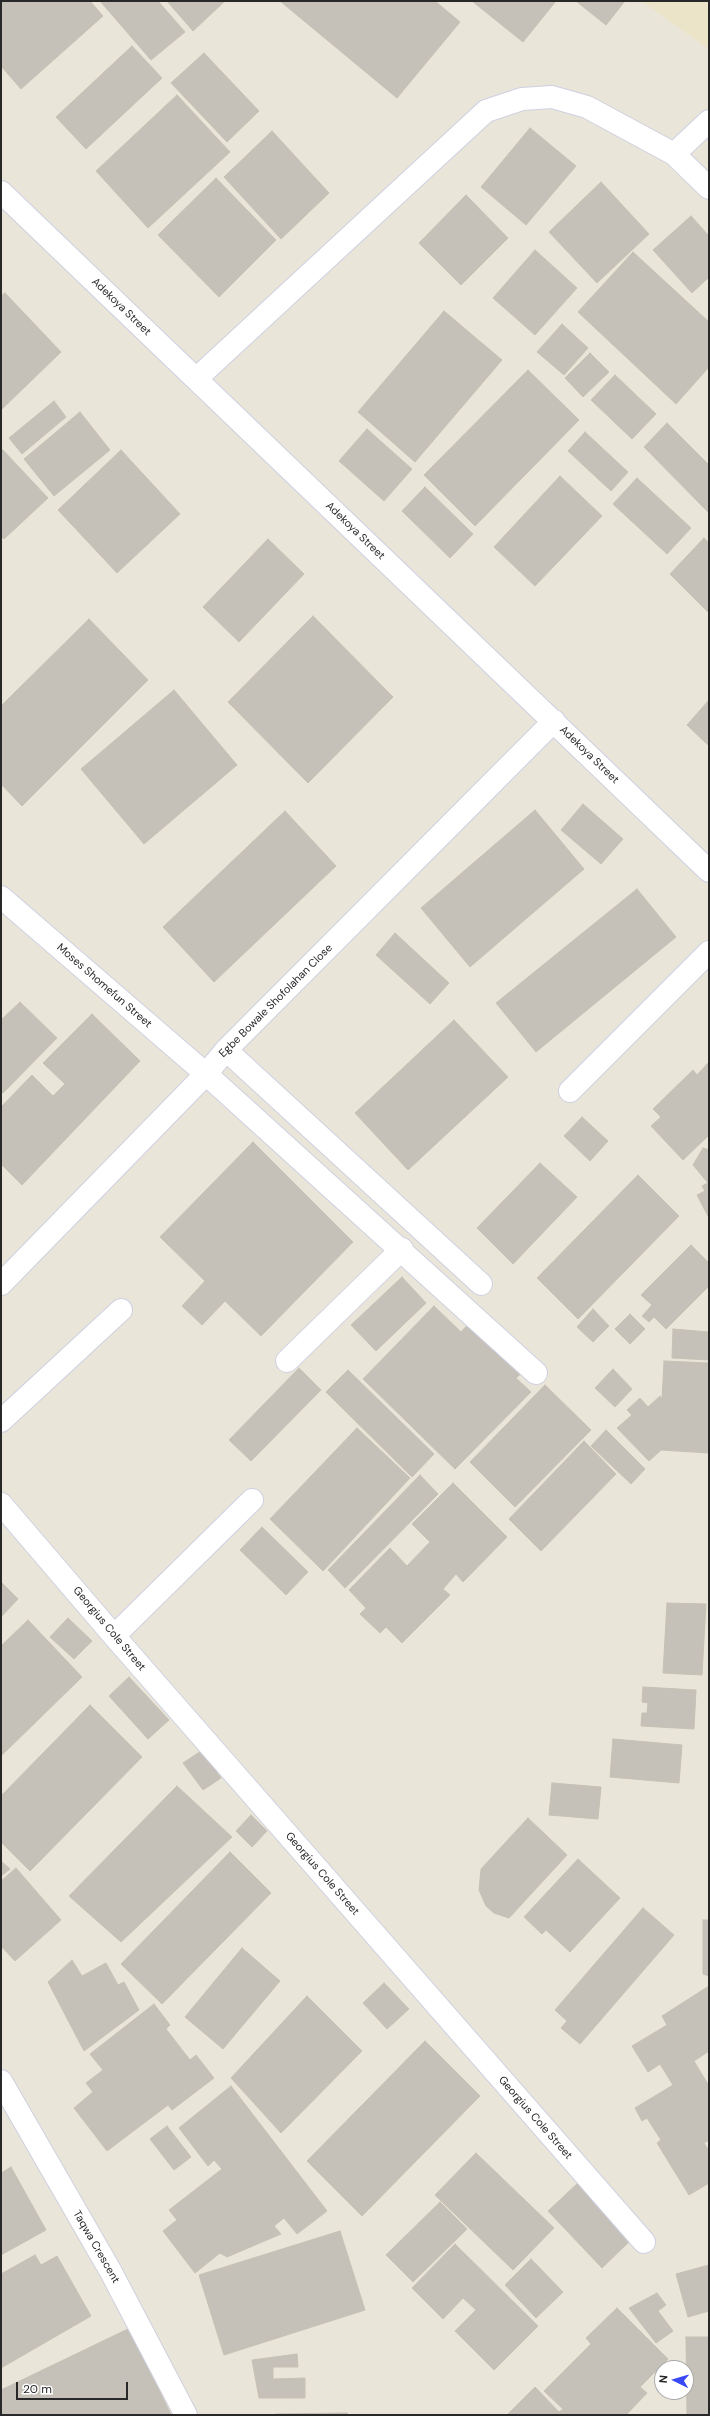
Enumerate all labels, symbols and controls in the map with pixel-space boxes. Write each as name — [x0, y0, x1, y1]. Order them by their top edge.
street label: Adekoya Street — [89, 275, 153, 339]
street label: Adekoya Street — [323, 499, 387, 563]
street label: Adekoya Street — [557, 723, 621, 787]
street label: Moses Shomefun Street — [54, 941, 154, 1031]
street label: Egbe Bowale Shofolahan Close — [217, 942, 335, 1060]
street label: Georgius Cole Street — [70, 1584, 148, 1674]
street label: Georgius Cole Street — [282, 1830, 362, 1918]
street label: Georgius Cole Street — [495, 2074, 575, 2162]
street label: Taqwa Crescent — [70, 2208, 122, 2286]
north arrow — [654, 2360, 694, 2400]
scale bar — [18, 2374, 130, 2400]
text: N — [656, 2374, 670, 2384]
text: 20 m — [23, 2381, 52, 2397]

